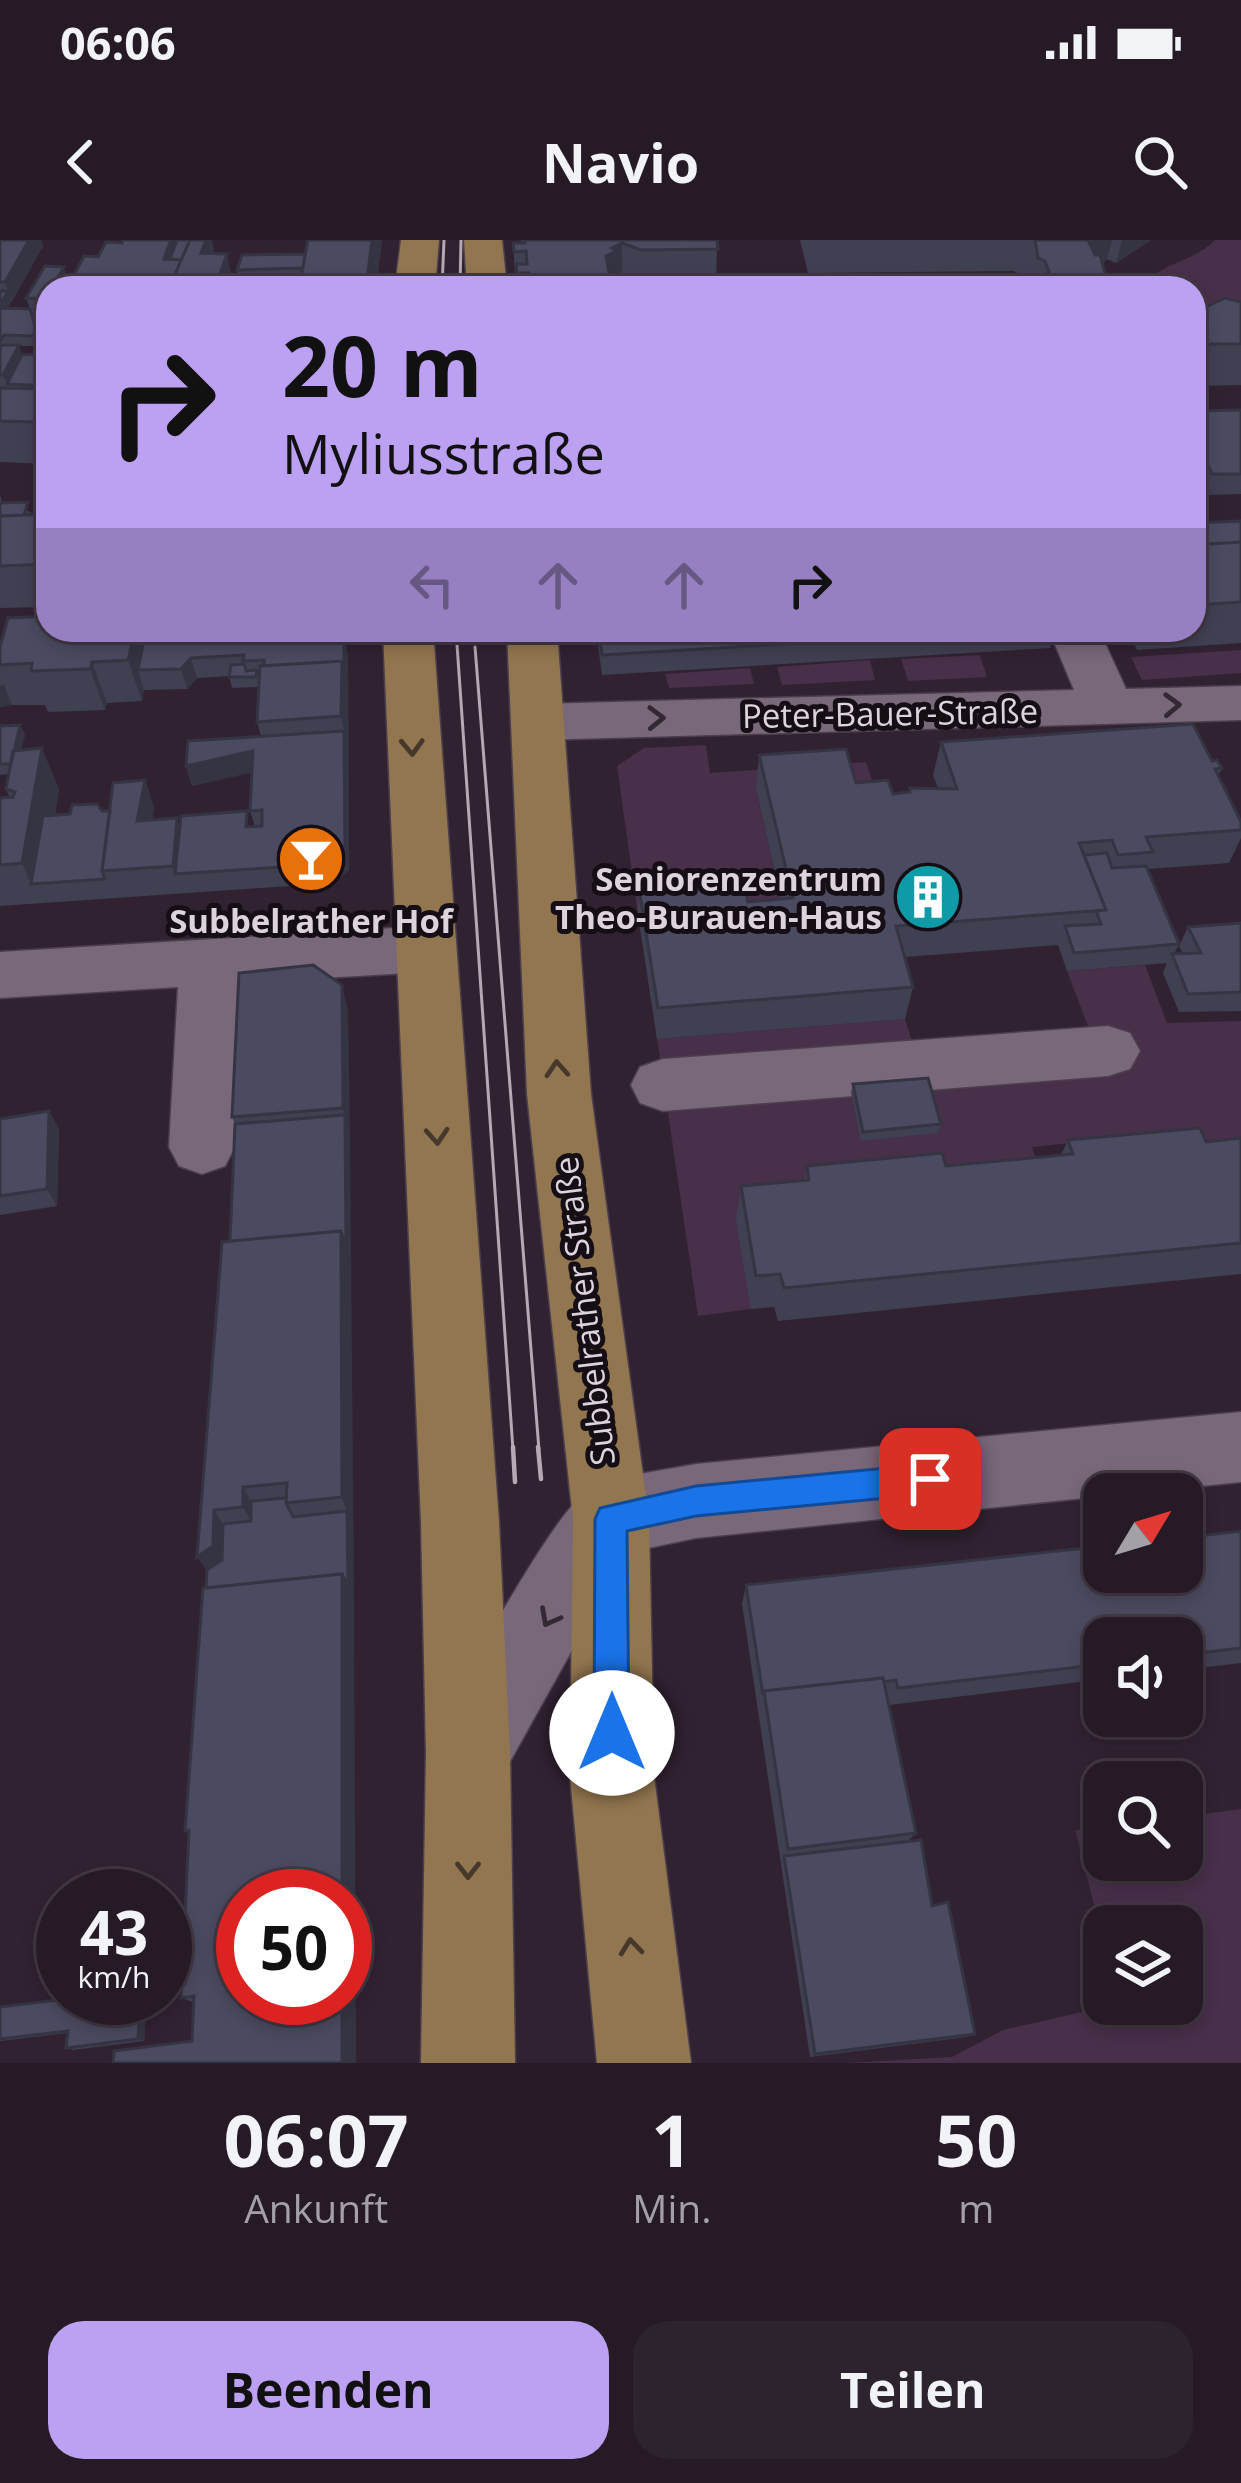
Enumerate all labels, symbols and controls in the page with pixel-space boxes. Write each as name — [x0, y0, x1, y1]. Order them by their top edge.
text: 06:06 — [60, 12, 176, 73]
text: Navio — [542, 125, 699, 199]
icon: back — [48, 129, 114, 195]
icon: search — [1127, 129, 1193, 195]
text: 20 m — [282, 307, 482, 422]
icon: right — [84, 324, 240, 480]
text: Myliusstraße — [282, 416, 605, 490]
icon: left — [399, 552, 465, 618]
icon: ahead — [525, 552, 591, 618]
icon: ahead — [651, 552, 717, 618]
icon: right — [777, 552, 843, 618]
street label: Peter-Bauer-Straße — [742, 688, 1038, 738]
one-way arrow — [1163, 693, 1182, 719]
one-way arrow — [648, 705, 666, 731]
one-way arrow — [399, 738, 425, 757]
bar icon: Subbelrather Hof — [276, 824, 346, 894]
place label: Seniorenzentrum Theo-Burauen-Haus — [555, 856, 882, 939]
building icon: Seniorenzentrum Theo-Burauen-Haus — [893, 862, 963, 932]
place label: Subbelrather Hof — [169, 898, 455, 943]
one-way arrow — [544, 1059, 570, 1078]
one-way arrow — [424, 1127, 450, 1146]
street label: Subbelrather Straße — [543, 1154, 625, 1468]
pin — [879, 1428, 981, 1530]
icon: arrive — [897, 1446, 963, 1512]
north arrow — [1083, 1473, 1203, 1593]
map controls — [1083, 1473, 1203, 2025]
one-way arrow — [540, 1605, 563, 1626]
button: sound — [1083, 1617, 1203, 1737]
position arrow — [549, 1670, 675, 1796]
button: search — [1083, 1761, 1203, 1881]
one-way arrow — [455, 1862, 481, 1880]
speed limit sign: 50 — [216, 1869, 372, 2025]
text: 43 — [80, 1891, 148, 1973]
button: layers — [1083, 1905, 1203, 2025]
one-way arrow — [619, 1937, 644, 1956]
text: km/h — [78, 1956, 150, 1997]
text: 06:07 — [224, 2090, 409, 2188]
text: 1 — [651, 2090, 692, 2188]
text: 50 — [935, 2090, 1017, 2188]
text: Ankunft — [244, 2181, 388, 2234]
text: Min. — [632, 2181, 711, 2234]
text: m — [958, 2181, 994, 2234]
button: Beenden — [48, 2321, 609, 2459]
button: Teilen — [633, 2321, 1193, 2459]

